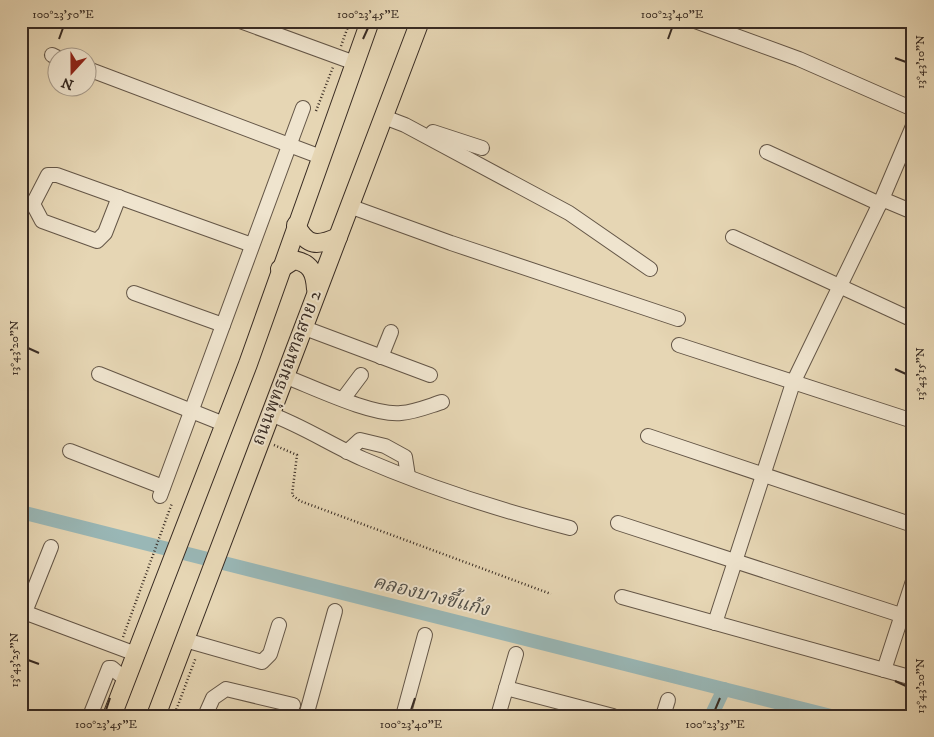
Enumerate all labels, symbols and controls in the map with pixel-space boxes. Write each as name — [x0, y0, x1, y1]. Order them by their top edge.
text: 100°23'50"E — [32, 7, 94, 22]
text: 100°23'45"E — [337, 7, 399, 22]
text: 100°23'40"E — [641, 7, 704, 22]
text: 13°43'10"N — [913, 35, 928, 89]
north arrow — [48, 48, 98, 98]
text: N — [59, 73, 76, 94]
street label: ถนนพุทธมณฑลสาย 2 — [247, 287, 327, 449]
text: 13°43'20"N — [7, 320, 22, 376]
text: 13°43'15"N — [913, 347, 928, 401]
water label: คลองบางขี้แก้ง — [371, 567, 494, 622]
text: 13°43'25"N — [7, 632, 22, 687]
text: 13°43'20"N — [913, 658, 928, 714]
text: 100°23'45"E — [75, 717, 137, 732]
text: 100°23'40"E — [380, 717, 443, 732]
text: 100°23'35"E — [685, 717, 745, 732]

